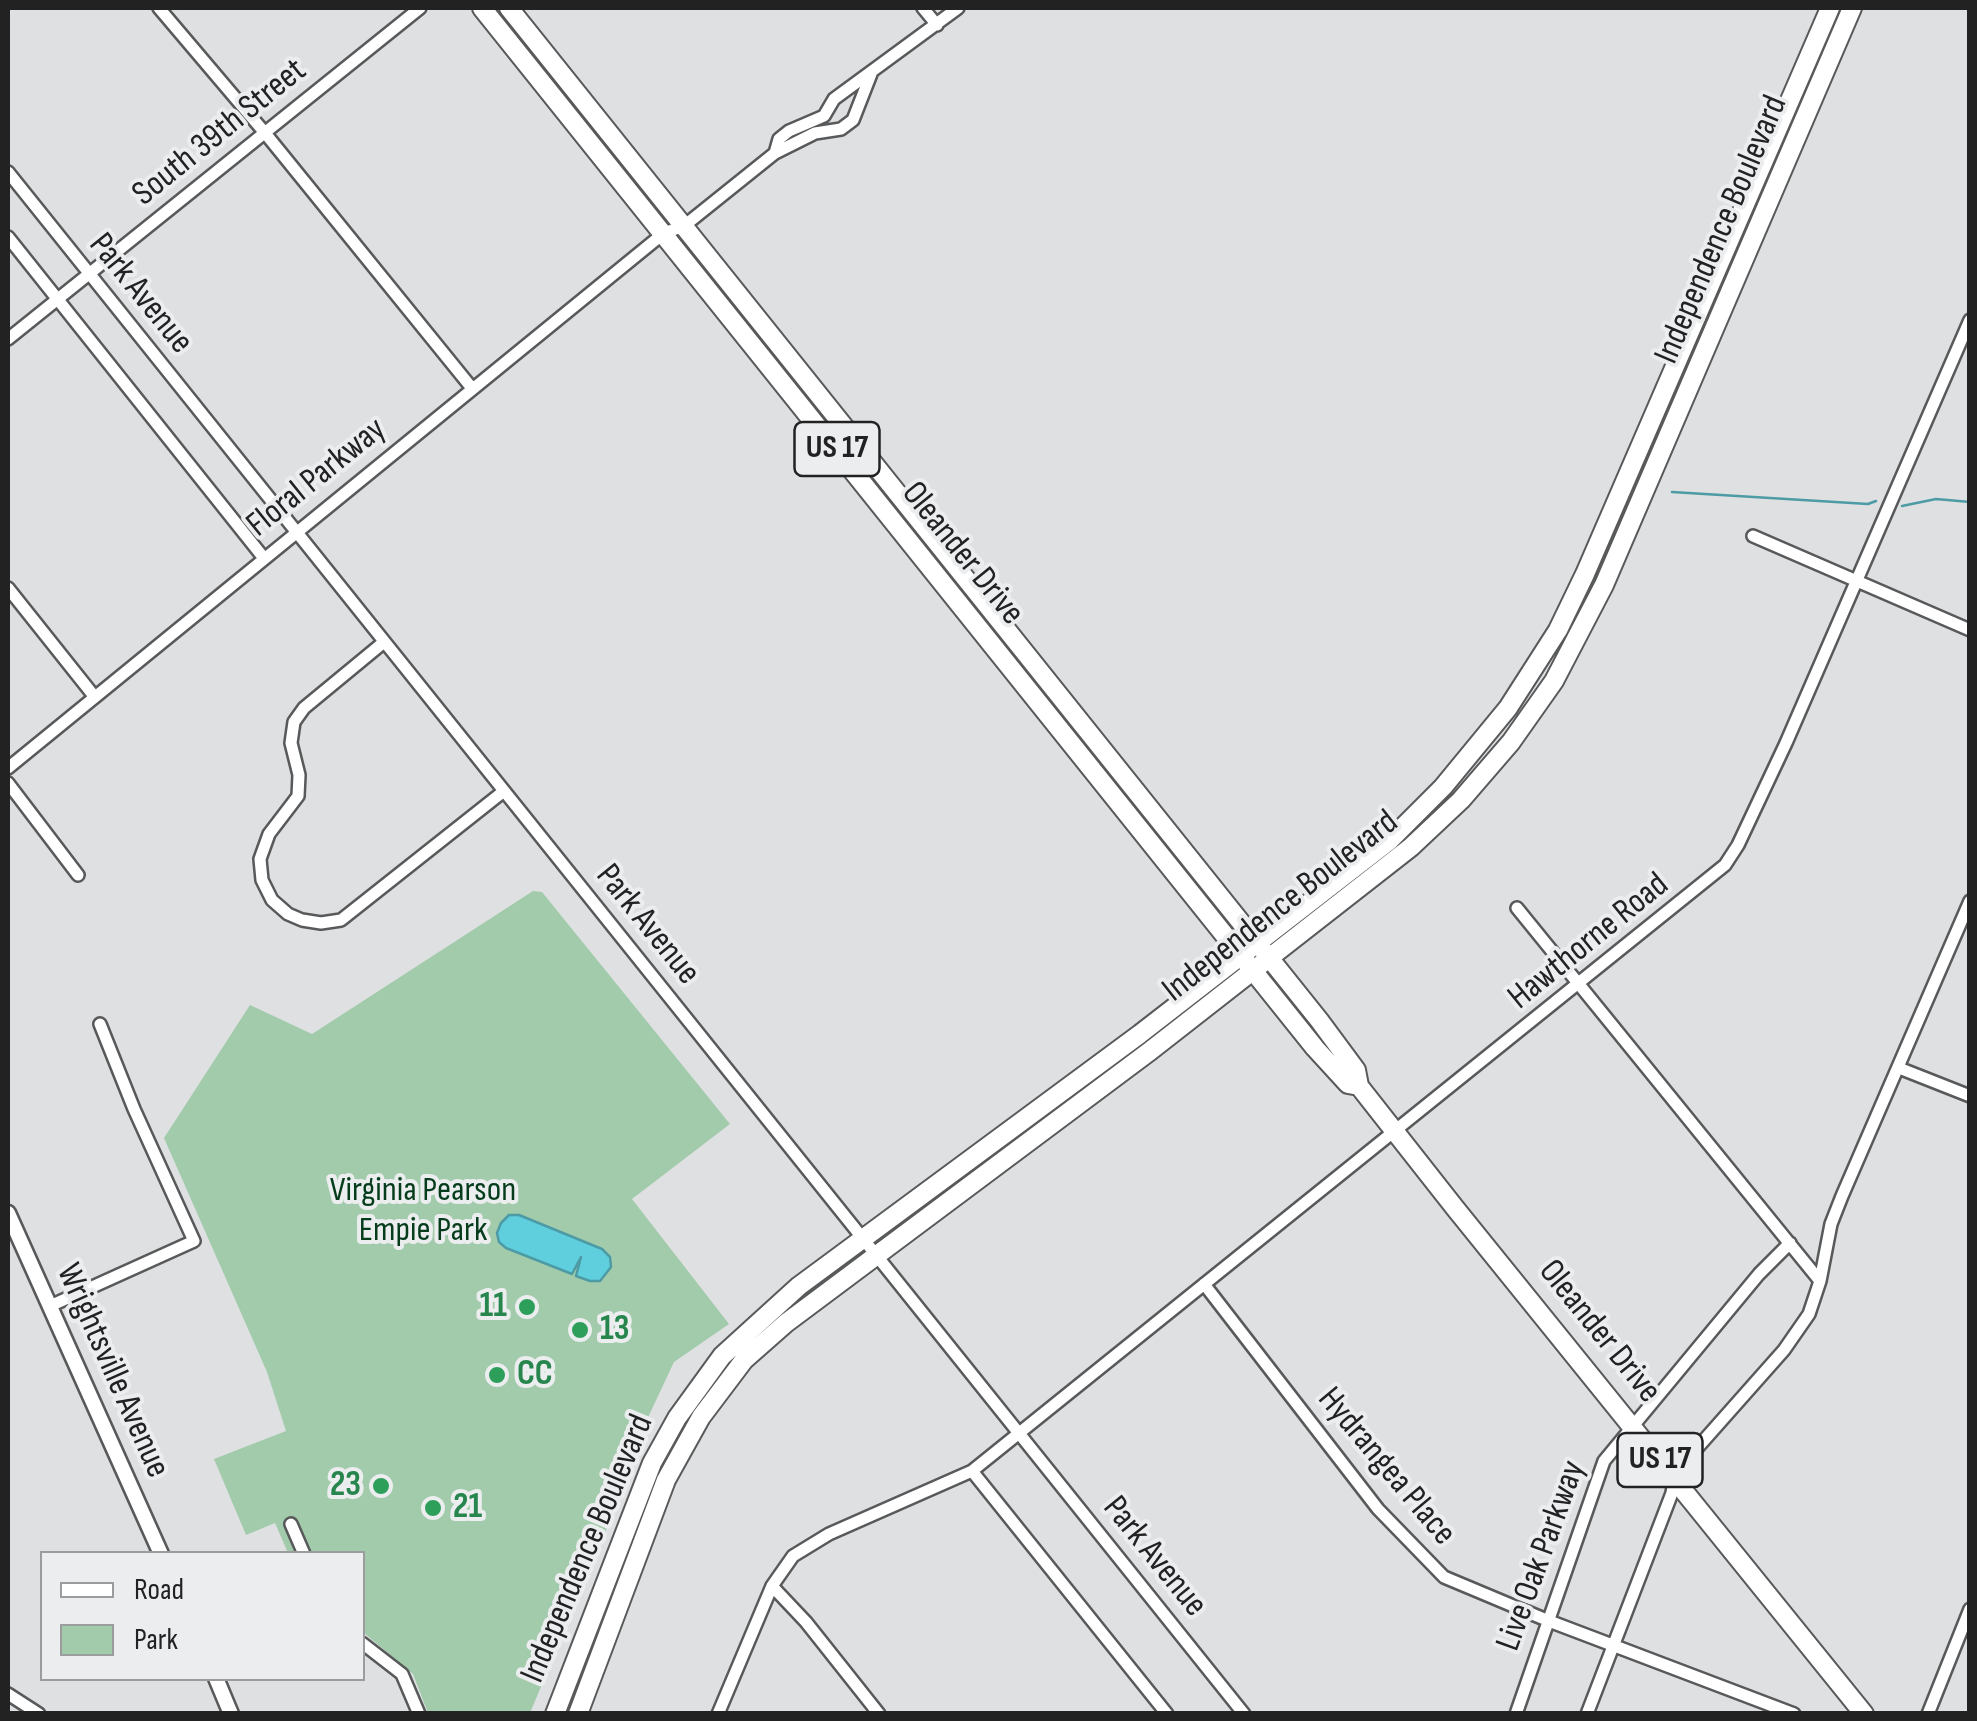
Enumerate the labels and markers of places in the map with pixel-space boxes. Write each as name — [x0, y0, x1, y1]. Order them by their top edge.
place label: 11 — [480, 1286, 507, 1328]
marker: 11 — [516, 1296, 538, 1318]
place label: 13 — [600, 1309, 629, 1351]
marker: 13 — [569, 1319, 591, 1341]
place label: CC — [517, 1354, 553, 1396]
marker: CC — [486, 1364, 508, 1386]
place label: 23 — [330, 1465, 361, 1507]
marker: 23 — [370, 1475, 392, 1497]
place label: 21 — [453, 1487, 482, 1529]
marker: 21 — [422, 1497, 444, 1519]

